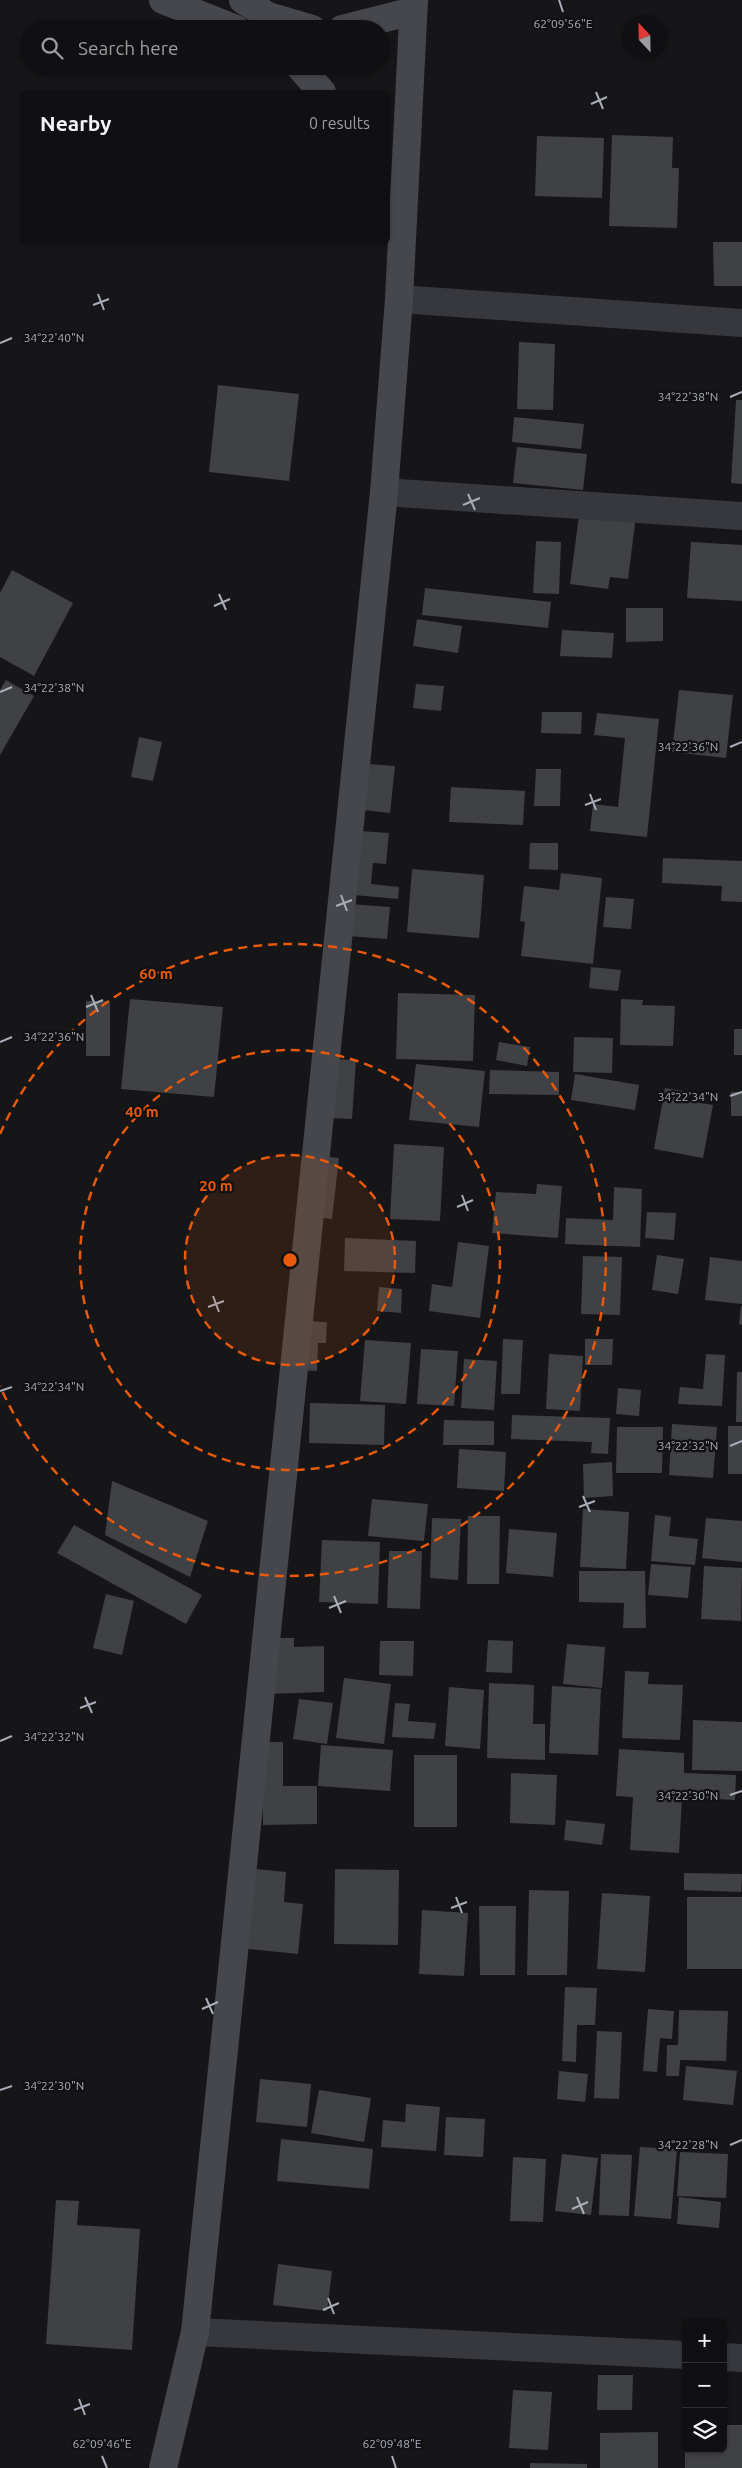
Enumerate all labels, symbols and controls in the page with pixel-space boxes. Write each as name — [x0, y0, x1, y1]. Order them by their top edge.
north arrow — [622, 15, 667, 60]
text: 62°09'56"E — [534, 17, 593, 30]
search box — [20, 20, 390, 75]
icon: search — [38, 34, 66, 62]
text: Search here — [78, 37, 178, 59]
text: Nearby — [40, 111, 111, 135]
text: 0 results — [309, 114, 370, 132]
text: 34°22'40"N — [24, 331, 84, 344]
text: 34°22'38"N — [658, 390, 718, 403]
text: 34°22'38"N — [24, 681, 84, 694]
text: 34°22'36"N — [658, 740, 718, 753]
text: 60 m — [139, 965, 173, 982]
text: 34°22'36"N — [24, 1030, 84, 1043]
text: 34°22'34"N — [658, 1090, 718, 1103]
text: 40 m — [125, 1103, 159, 1120]
text: 20 m — [199, 1177, 233, 1194]
centre of rings — [281, 1251, 299, 1269]
text: 34°22'34"N — [24, 1380, 84, 1393]
text: 34°22'32"N — [658, 1439, 718, 1452]
text: 34°22'32"N — [24, 1730, 84, 1743]
text: 34°22'30"N — [658, 1789, 718, 1802]
text: 34°22'30"N — [24, 2079, 84, 2092]
text: 34°22'28"N — [658, 2138, 718, 2151]
map controls — [682, 2318, 727, 2453]
button: + — [682, 2318, 727, 2363]
button: − — [682, 2363, 727, 2408]
button: layers — [682, 2408, 727, 2453]
text: 62°09'46"E — [73, 2437, 132, 2450]
text: 62°09'48"E — [363, 2437, 422, 2450]

